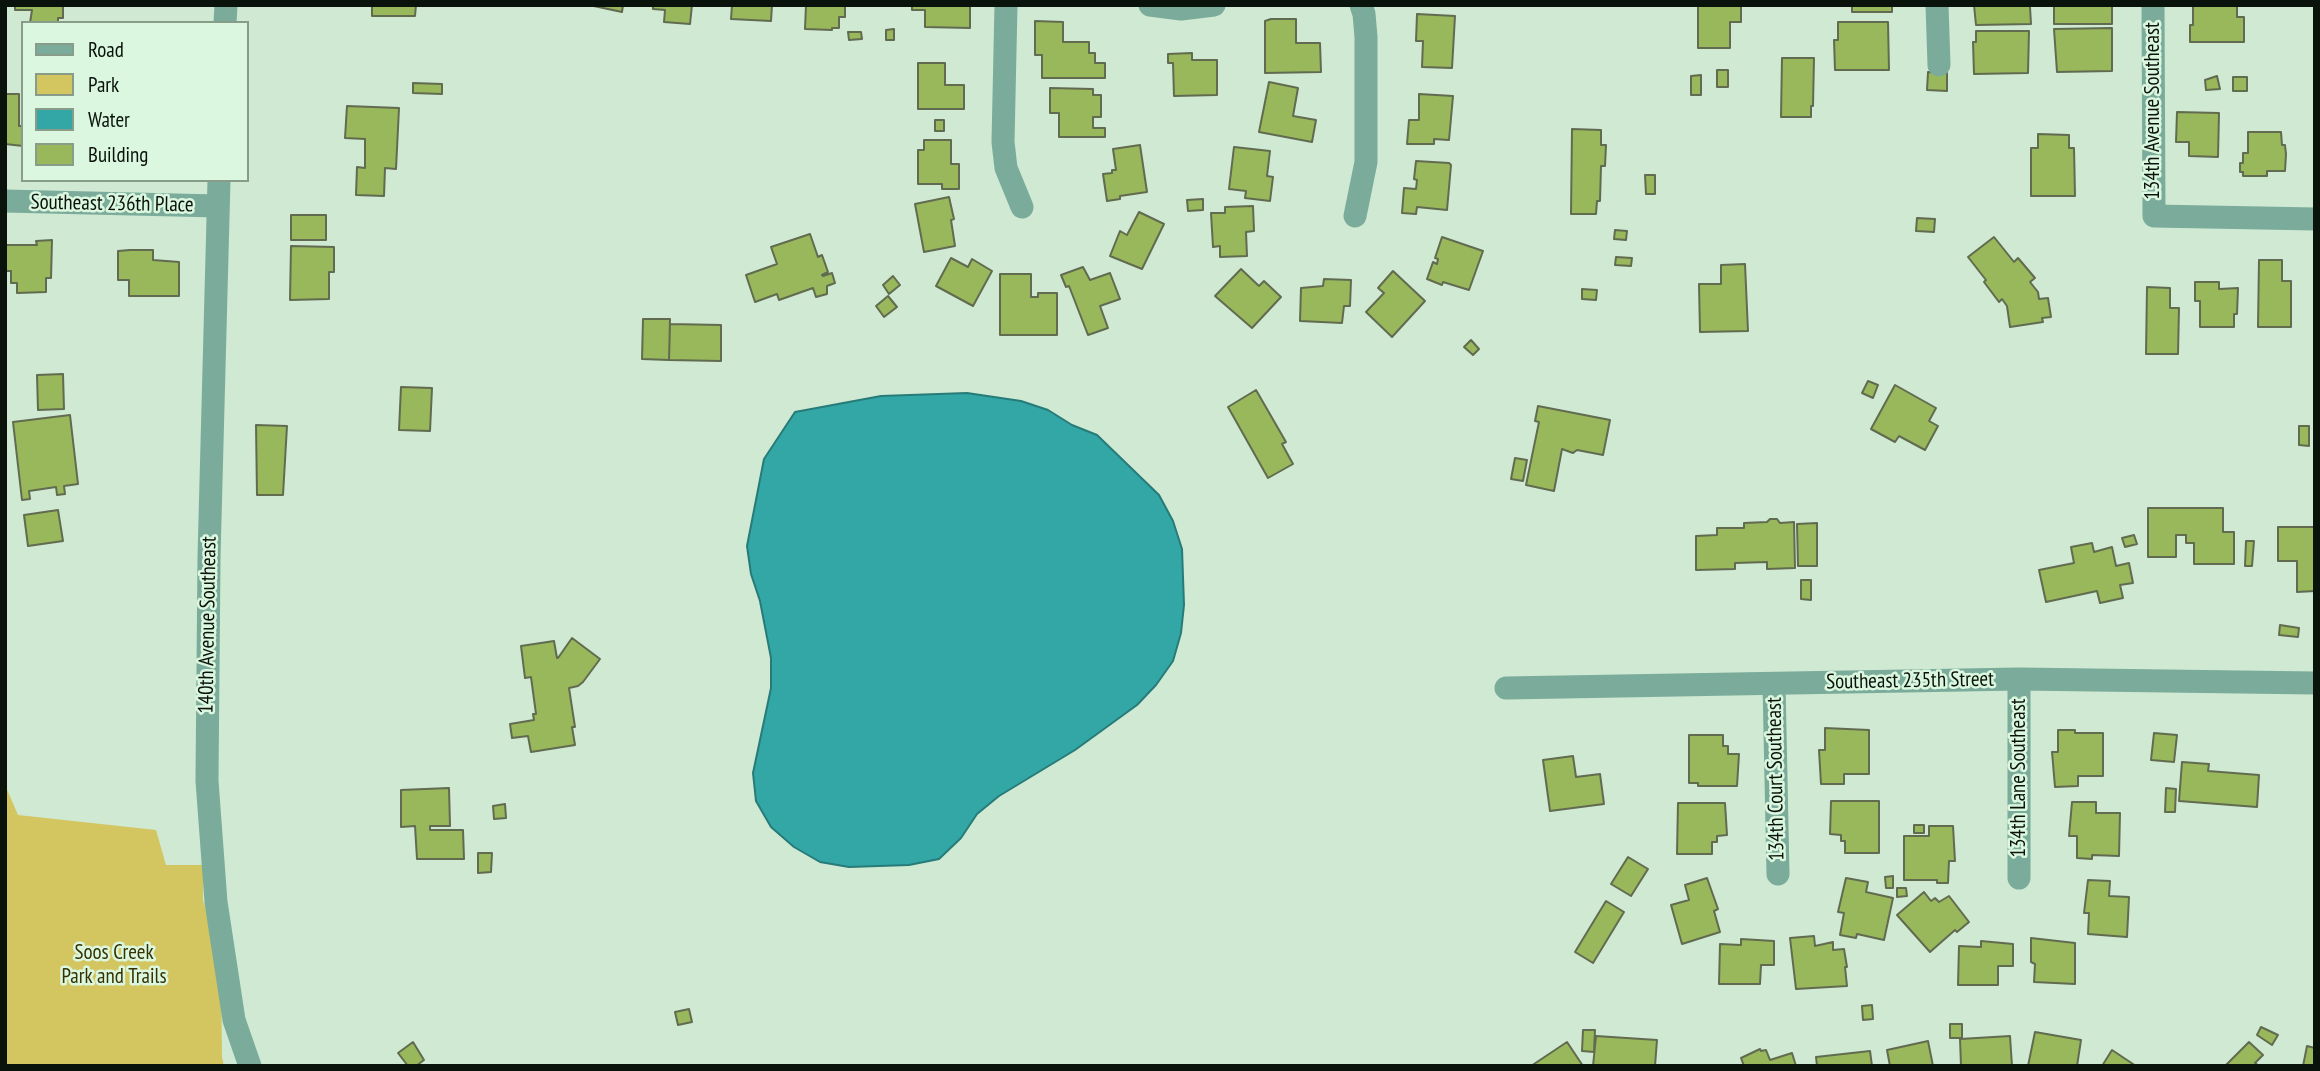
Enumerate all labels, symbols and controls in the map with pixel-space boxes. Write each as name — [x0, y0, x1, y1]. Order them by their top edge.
legend — [21, 21, 248, 182]
street label: 134th Avenue Southeast — [2140, 22, 2166, 200]
text: Road — [88, 36, 124, 63]
text: Park — [88, 71, 119, 98]
text: Water — [88, 106, 130, 133]
text: Building — [88, 141, 148, 168]
street label: Southeast 236th Place — [30, 190, 194, 218]
street label: 140th Avenue Southeast — [194, 536, 222, 714]
street label: Southeast 235th Street — [1826, 667, 1994, 695]
street label: 134th Court Southeast — [1762, 697, 1790, 861]
street label: 134th Lane Southeast — [2006, 698, 2032, 858]
park label: Soos Creek Park and Trails — [61, 940, 167, 990]

